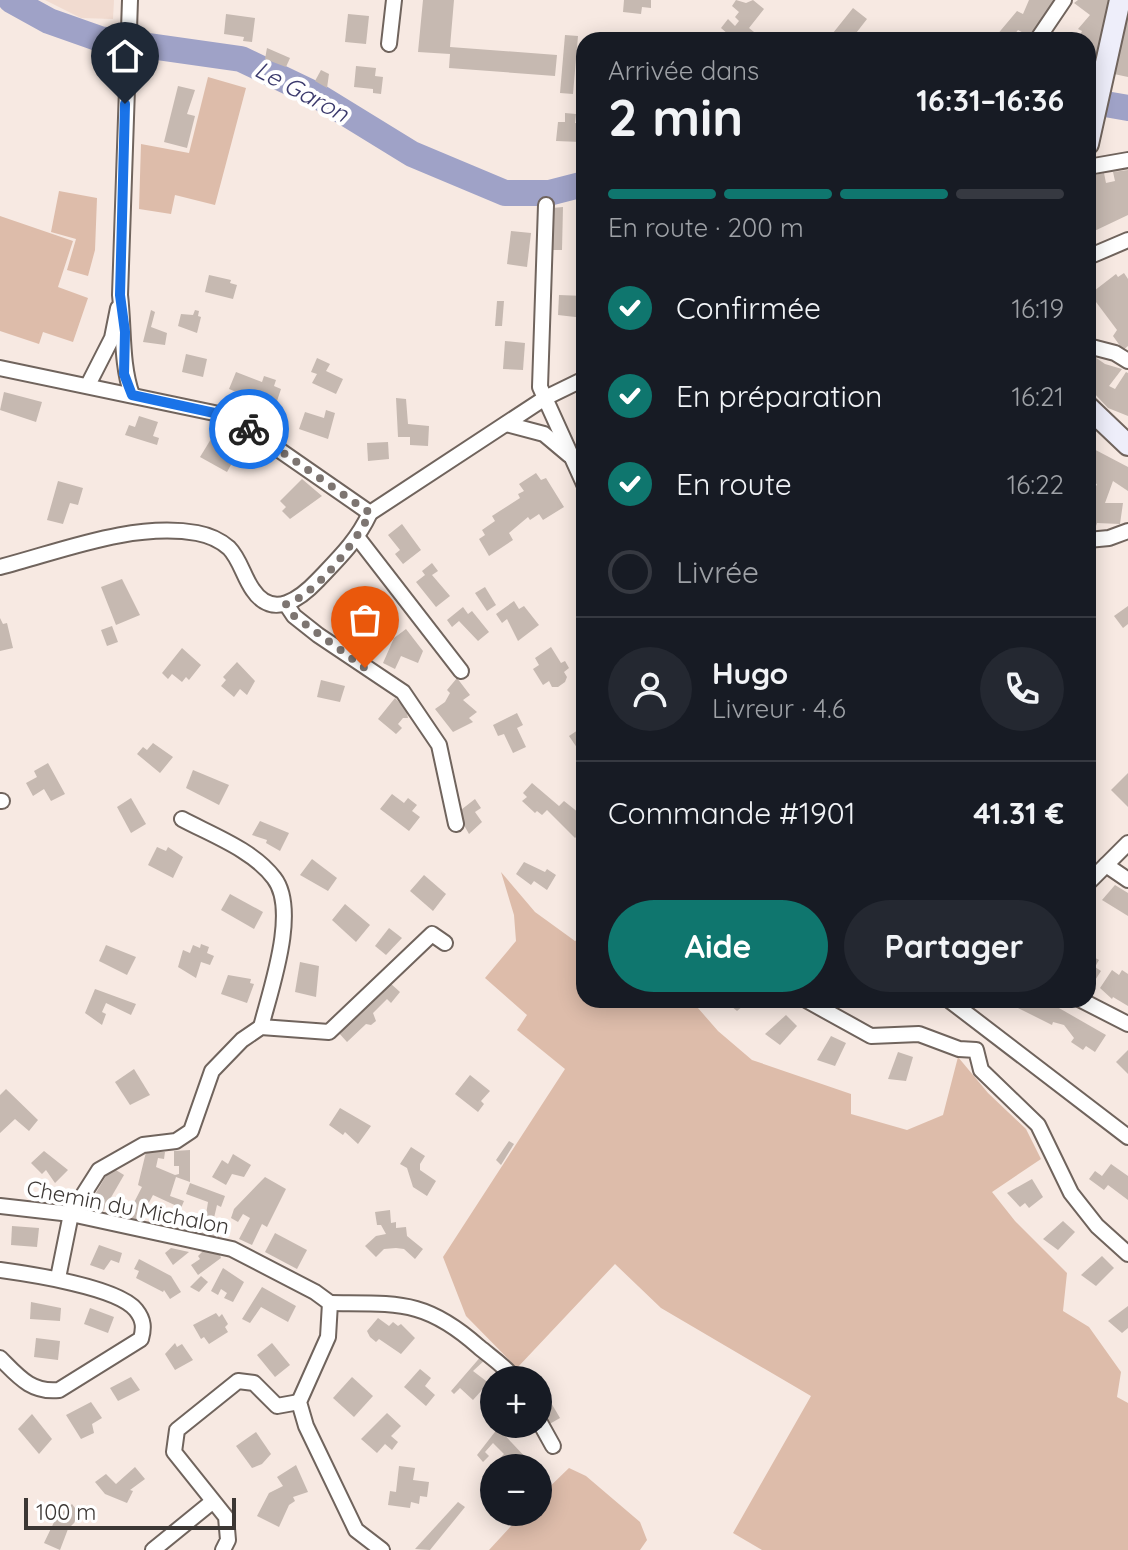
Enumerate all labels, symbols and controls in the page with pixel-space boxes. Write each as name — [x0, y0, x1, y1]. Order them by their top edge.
pin — [91, 22, 159, 104]
icon: home — [103, 34, 147, 78]
water label: Le Garon — [250, 54, 355, 129]
text: Arrivée dans — [608, 54, 759, 87]
text: 16:31–16:36 — [916, 81, 1064, 119]
text: 2 min — [608, 84, 743, 149]
text: En route · 200 m — [608, 211, 804, 244]
icon: check — [608, 286, 652, 330]
text: Confirmée — [676, 289, 821, 327]
text: 16:19 — [1011, 292, 1064, 325]
icon: check — [608, 374, 652, 418]
text: En préparation — [676, 377, 882, 415]
text: 16:21 — [1012, 380, 1064, 413]
courier — [209, 389, 289, 469]
icon: bike — [227, 407, 271, 451]
icon: check — [608, 462, 652, 506]
text: En route — [676, 465, 792, 503]
text: 16:22 — [1007, 468, 1064, 501]
text: Livrée — [676, 553, 759, 591]
pin — [331, 586, 399, 668]
icon: bag — [343, 598, 387, 642]
button: person — [608, 647, 692, 731]
button: phone — [980, 647, 1064, 731]
text: Hugo — [712, 654, 788, 692]
text: Livreur · 4.6 — [712, 692, 846, 725]
text: Commande #1901 — [608, 794, 856, 832]
text: 41.31 € — [973, 794, 1064, 832]
button: Aide — [608, 900, 828, 992]
button: Partager — [844, 900, 1064, 992]
street label: Chemin du Michalon — [24, 1174, 232, 1240]
map controls — [480, 1366, 552, 1526]
button: + — [480, 1366, 552, 1438]
button: − — [480, 1454, 552, 1526]
scale bar — [24, 1494, 236, 1530]
text: 100 m — [36, 1498, 96, 1526]

